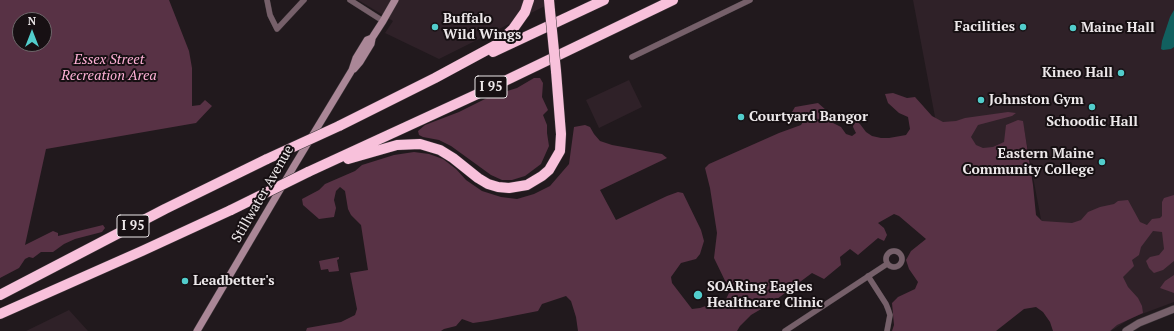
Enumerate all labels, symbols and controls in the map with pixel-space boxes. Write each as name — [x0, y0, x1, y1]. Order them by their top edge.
place label: Buffalo Wild Wings — [443, 11, 521, 44]
north arrow — [12, 12, 52, 52]
text: N — [28, 14, 36, 28]
place label: Facilities — [954, 19, 1015, 35]
place label: Maine Hall — [1081, 20, 1155, 36]
marker: Buffalo Wild Wings — [430, 22, 440, 32]
marker: Facilities — [1018, 22, 1028, 32]
marker: Maine Hall — [1068, 23, 1078, 33]
park label: Essex Street Recreation Area — [61, 52, 157, 84]
place label: Kineo Hall — [1042, 65, 1113, 81]
marker: Kineo Hall — [1116, 68, 1126, 78]
road number: I 95 — [475, 76, 507, 98]
place label: Johnston Gym — [989, 92, 1084, 108]
marker: Johnston Gym — [976, 95, 986, 105]
marker: Schoodic Hall — [1087, 102, 1097, 112]
place label: Courtyard Bangor — [749, 109, 868, 125]
marker: Courtyard Bangor — [736, 112, 746, 122]
place label: Schoodic Hall — [1046, 114, 1138, 130]
street label: Stillwater Avenue — [228, 142, 298, 246]
place label: Eastern Maine Community College — [963, 146, 1094, 178]
marker: Eastern Maine Community College — [1097, 157, 1107, 167]
road number: I 95 — [117, 215, 149, 237]
place label: Leadbetter's — [193, 273, 275, 289]
marker: Leadbetter's — [180, 276, 190, 286]
place label: SOARing Eagles Healthcare Clinic — [707, 279, 823, 312]
marker: SOARing Eagles Healthcare Clinic — [692, 289, 704, 301]

